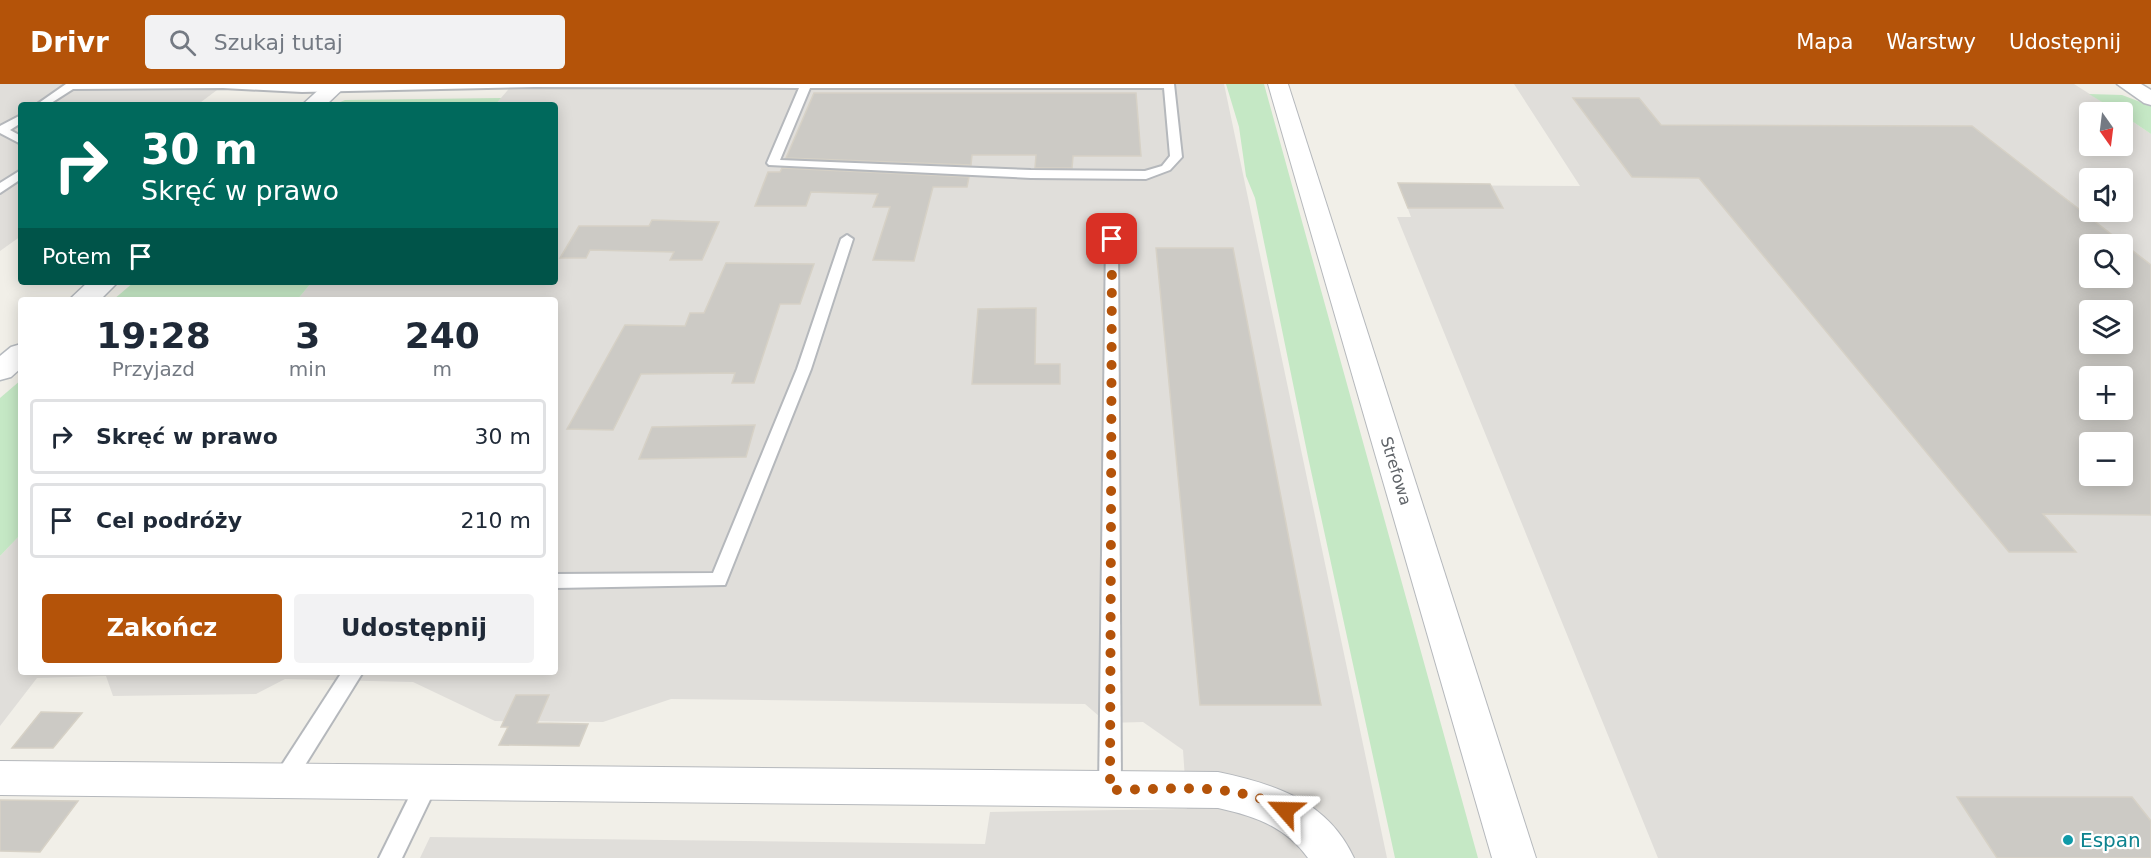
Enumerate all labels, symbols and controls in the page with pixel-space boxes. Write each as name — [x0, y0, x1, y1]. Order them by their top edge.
search box — [145, 15, 565, 69]
text: Drivr — [30, 26, 109, 59]
icon: search — [166, 26, 199, 59]
text: Szukaj tutaj — [214, 30, 343, 55]
text: Mapa — [1796, 30, 1853, 54]
text: Warstwy — [1886, 30, 1976, 54]
text: Udostępnij — [2009, 30, 2121, 54]
north arrow — [2079, 102, 2133, 156]
map controls — [2079, 102, 2133, 486]
text: 30 m — [141, 125, 258, 174]
icon: right — [42, 126, 120, 204]
button: sound — [2079, 168, 2133, 222]
text: Skręć w prawo — [141, 175, 339, 206]
pin — [1086, 213, 1137, 264]
icon: arrive — [1095, 222, 1128, 255]
button: search — [2079, 234, 2133, 288]
icon: arrive — [124, 240, 157, 273]
text: Potem — [42, 244, 112, 269]
button: layers — [2079, 300, 2133, 354]
text: 19:28 — [96, 315, 211, 356]
text: 3 — [295, 315, 320, 356]
text: 240 — [405, 315, 480, 356]
text: Przyjazd — [112, 357, 195, 381]
text: min — [289, 357, 327, 381]
text: m — [433, 357, 452, 381]
button: + — [2079, 366, 2133, 420]
icon: right — [45, 420, 78, 453]
text: Skręć w prawo — [96, 424, 278, 449]
text: 30 m — [475, 424, 531, 449]
button: − — [2079, 432, 2133, 486]
street label: Strefowa — [1377, 434, 1415, 508]
icon: arrive — [45, 504, 78, 537]
text: Cel podróży — [96, 508, 242, 533]
text: 210 m — [461, 508, 531, 533]
button: Zakończ — [42, 594, 282, 663]
button: Udostępnij — [294, 594, 534, 663]
position arrow — [1253, 778, 1317, 842]
place label: Espan — [2080, 828, 2141, 852]
marker: Espan — [2061, 833, 2075, 847]

